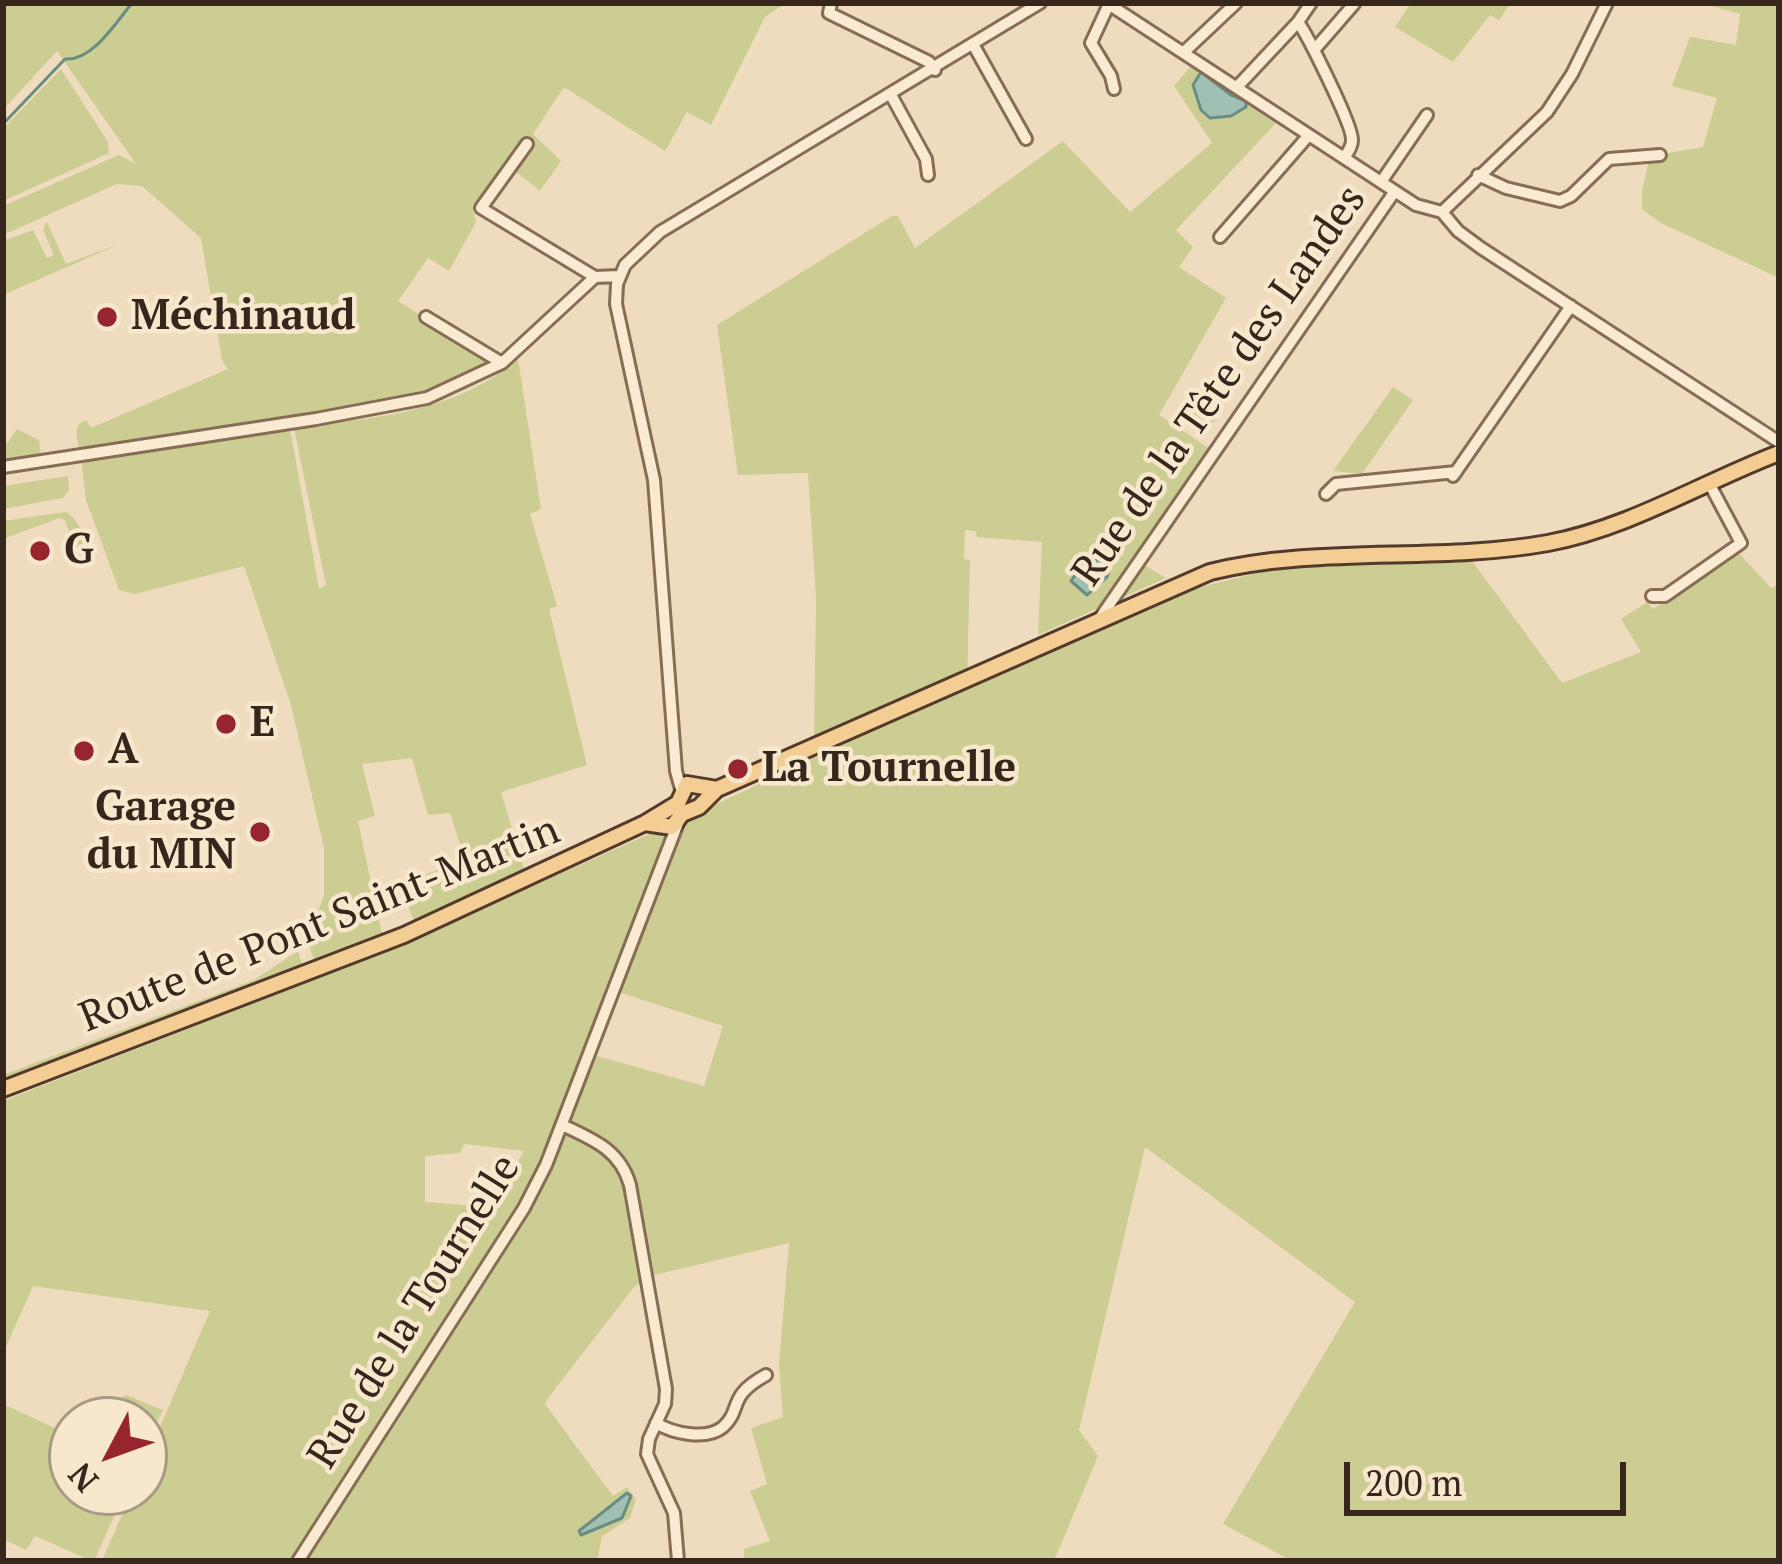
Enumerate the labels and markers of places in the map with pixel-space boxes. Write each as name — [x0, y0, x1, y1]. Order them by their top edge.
place label: Méchinaud — [131, 292, 355, 342]
marker: Méchinaud — [94, 304, 120, 330]
place label: G — [64, 526, 94, 576]
marker: G — [27, 538, 53, 564]
place label: E — [250, 699, 275, 749]
marker: E — [213, 711, 239, 737]
place label: A — [108, 726, 139, 776]
marker: A — [71, 738, 97, 764]
place label: La Tournelle — [762, 744, 1016, 794]
marker: La Tournelle — [725, 756, 751, 782]
place label: Garage du MIN — [87, 783, 236, 882]
marker: Garage du MIN — [247, 819, 273, 845]

